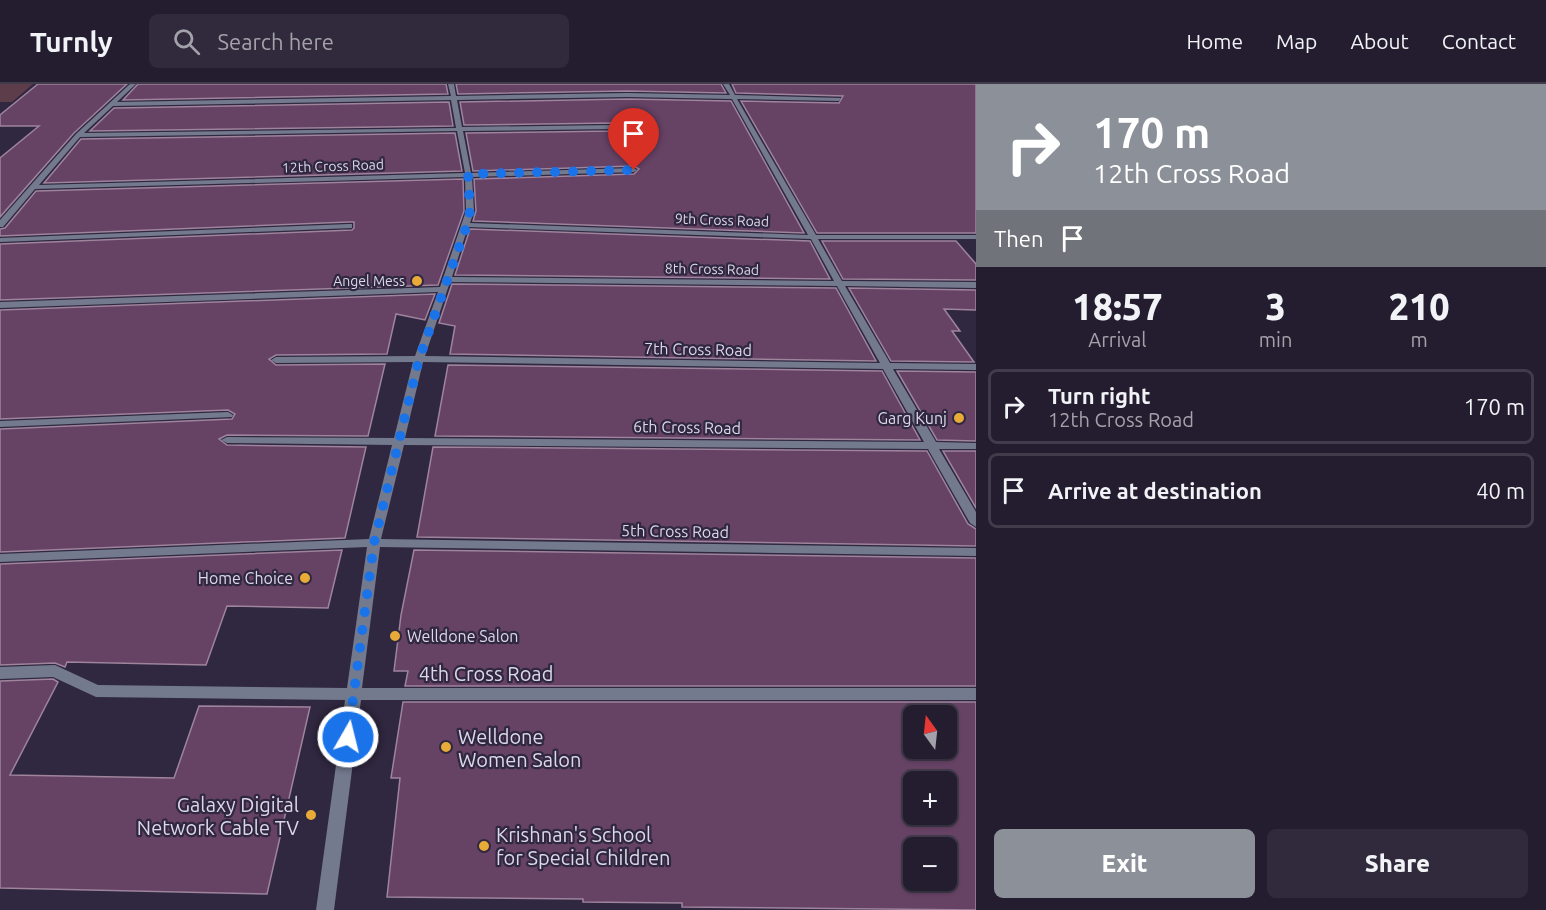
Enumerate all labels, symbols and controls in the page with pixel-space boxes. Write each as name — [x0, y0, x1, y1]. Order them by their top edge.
search box — [149, 14, 569, 68]
icon: search — [170, 25, 203, 58]
text: Turnly — [30, 26, 113, 57]
text: Search here — [218, 29, 334, 54]
text: Home — [1186, 29, 1243, 53]
text: Map — [1276, 29, 1317, 53]
text: About — [1350, 29, 1409, 53]
text: Contact — [1442, 29, 1516, 53]
pin — [608, 108, 659, 170]
icon: right — [994, 108, 1072, 186]
text: 170 m — [1093, 109, 1210, 156]
icon: arrive — [617, 117, 650, 150]
street label: 12th Cross Road — [282, 156, 384, 176]
text: 12th Cross Road — [1093, 158, 1290, 188]
street label: 9th Cross Road — [675, 210, 769, 230]
icon: arrive — [1056, 222, 1089, 255]
text: Then — [994, 226, 1044, 251]
street label: 8th Cross Road — [665, 260, 759, 278]
place label: Angel Mess — [333, 273, 405, 289]
marker: Angel Mess — [410, 274, 424, 288]
text: 18:57 — [1072, 286, 1162, 327]
text: 3 — [1265, 286, 1286, 327]
text: 210 — [1389, 286, 1450, 327]
text: Arrival — [1088, 328, 1147, 351]
text: min — [1259, 328, 1292, 351]
text: m — [1411, 328, 1428, 351]
street label: 7th Cross Road — [644, 339, 752, 359]
text: Turn right — [1048, 383, 1150, 408]
icon: right — [997, 390, 1030, 423]
text: 170 m — [1464, 394, 1525, 419]
text: 12th Cross Road — [1048, 408, 1194, 431]
place label: Garg Kunj — [877, 409, 947, 427]
marker: Garg Kunj — [952, 411, 966, 425]
street label: 6th Cross Road — [633, 417, 741, 437]
icon: arrive — [997, 474, 1030, 507]
text: Arrive at destination — [1048, 478, 1262, 503]
text: 40 m — [1476, 478, 1525, 503]
street label: 5th Cross Road — [621, 521, 729, 541]
place label: Home Choice — [198, 569, 293, 587]
marker: Home Choice — [298, 571, 312, 585]
place label: Welldone Salon — [407, 627, 518, 645]
marker: Welldone Salon — [388, 629, 402, 643]
street label: 4th Cross Road — [419, 662, 553, 685]
position arrow — [316, 705, 380, 769]
north arrow — [903, 705, 957, 759]
map controls — [903, 705, 957, 891]
place label: Welldone Women Salon — [458, 725, 581, 771]
marker: Welldone Women Salon — [439, 740, 453, 754]
button: + — [903, 771, 957, 825]
place label: Galaxy Digital Network Cable TV — [137, 793, 299, 839]
marker: Galaxy Digital Network Cable TV — [304, 808, 318, 822]
place label: Krishnan's School for Special Children — [496, 823, 670, 869]
button: Exit — [994, 829, 1255, 898]
button: Share — [1267, 829, 1528, 898]
button: − — [903, 837, 957, 891]
marker: Krishnan's School for Special Children — [477, 839, 491, 853]

